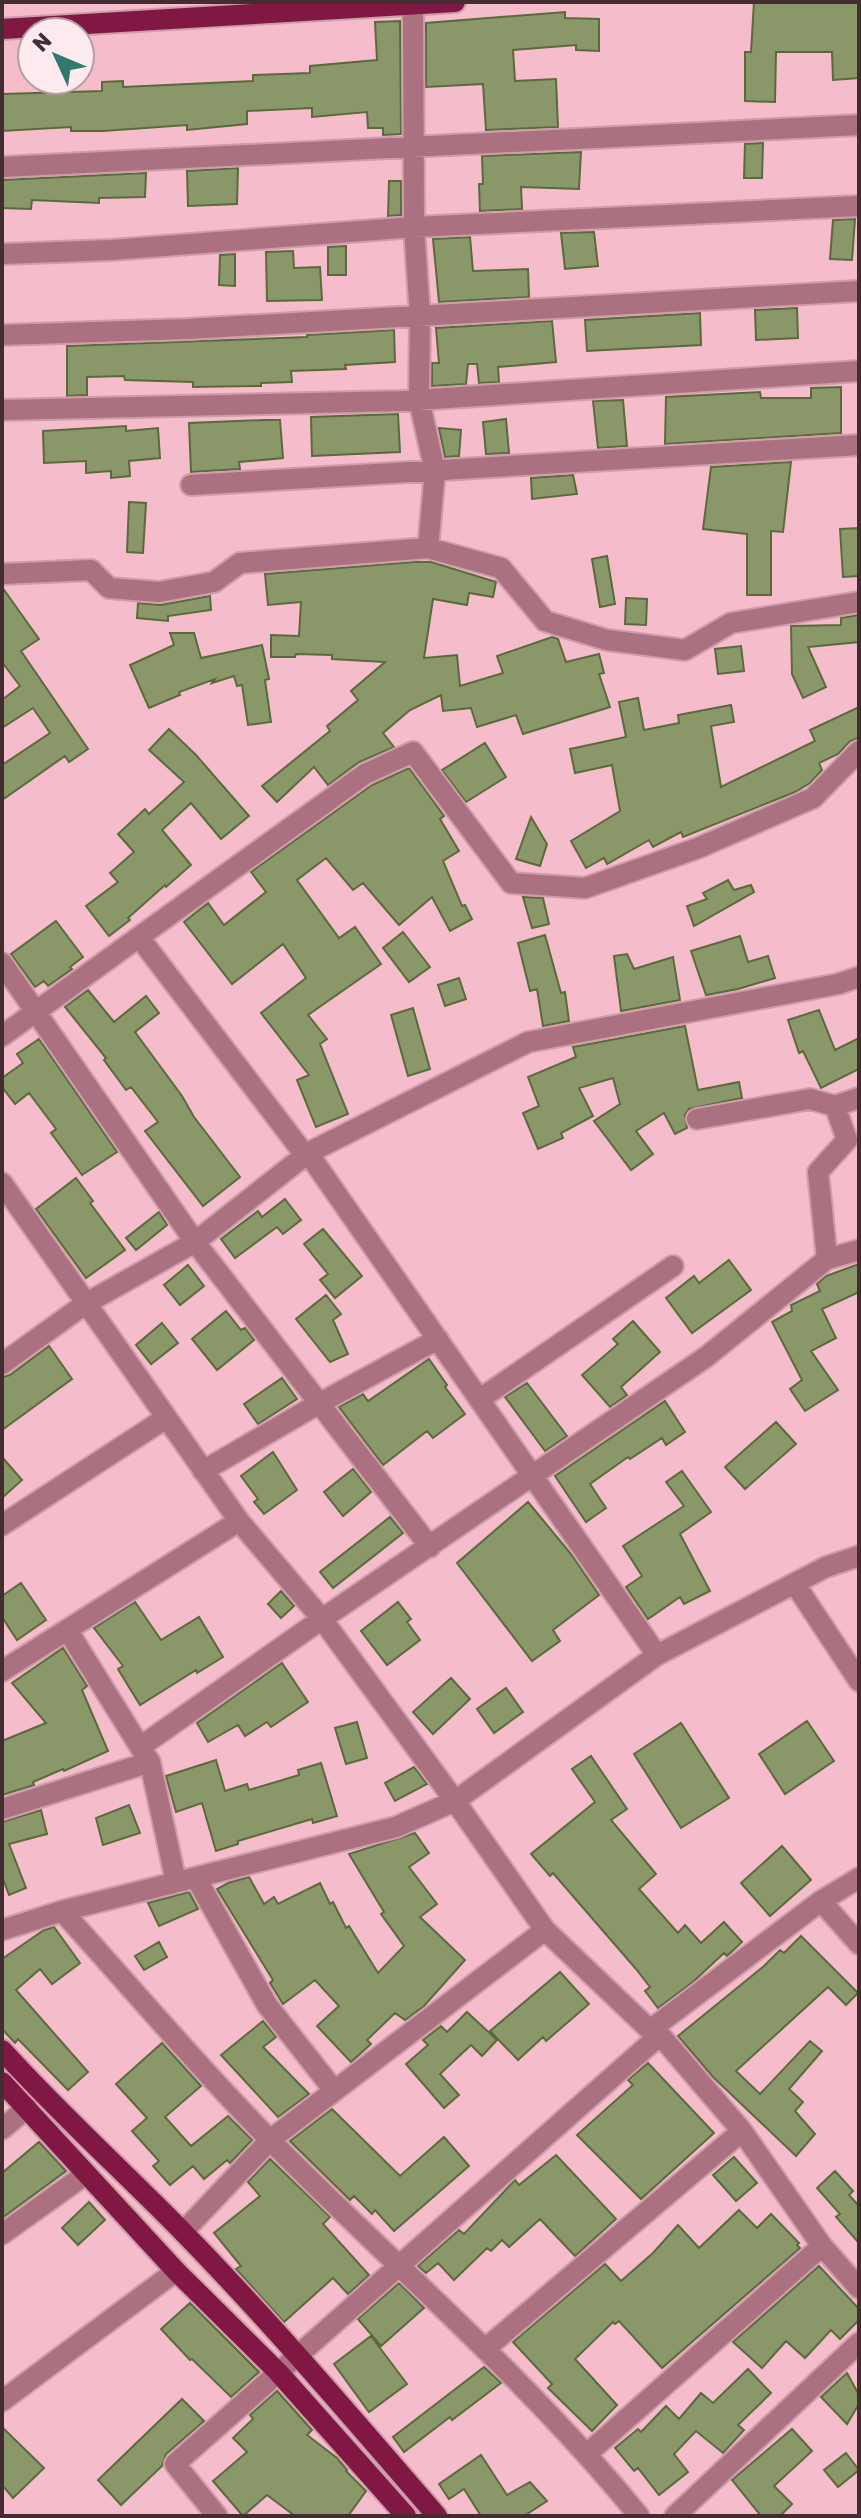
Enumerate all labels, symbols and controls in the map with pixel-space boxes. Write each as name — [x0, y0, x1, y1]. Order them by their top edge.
north arrow — [16, 16, 96, 96]
text: N — [27, 27, 57, 58]

